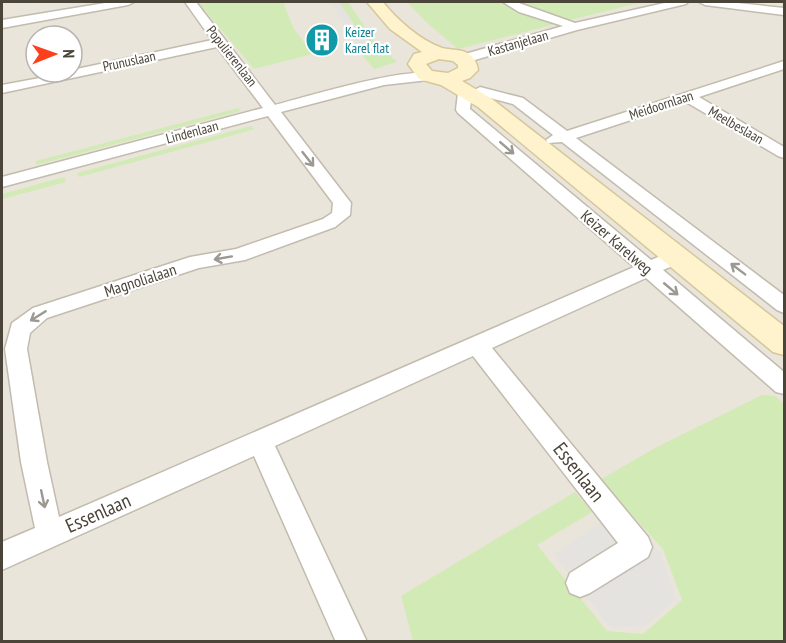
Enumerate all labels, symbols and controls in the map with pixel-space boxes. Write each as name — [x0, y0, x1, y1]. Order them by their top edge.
street label: Populierenlaan — [203, 22, 261, 90]
building icon: Keizer Karel flat — [304, 22, 340, 58]
place label: Keizer Karel flat — [345, 23, 389, 57]
north arrow — [24, 24, 84, 84]
street label: Kastanjelaan — [486, 26, 550, 60]
street label: Prunuslaan — [101, 47, 157, 75]
text: N — [59, 49, 79, 58]
street label: Meidoornlaan — [627, 86, 695, 124]
street label: Meelbeslaan — [705, 102, 767, 148]
street label: Lindenlaan — [164, 116, 220, 148]
one-way arrow — [499, 141, 514, 155]
one-way arrow — [301, 150, 314, 166]
street label: Keizer Karelweg — [577, 205, 657, 279]
one-way arrow — [213, 253, 233, 264]
street label: Magnolialaan — [101, 259, 179, 301]
one-way arrow — [730, 263, 746, 276]
one-way arrow — [663, 282, 678, 296]
one-way arrow — [29, 310, 46, 323]
street label: Essenlaan — [548, 437, 610, 507]
street label: Essenlaan — [61, 487, 135, 539]
one-way arrow — [37, 490, 49, 509]

